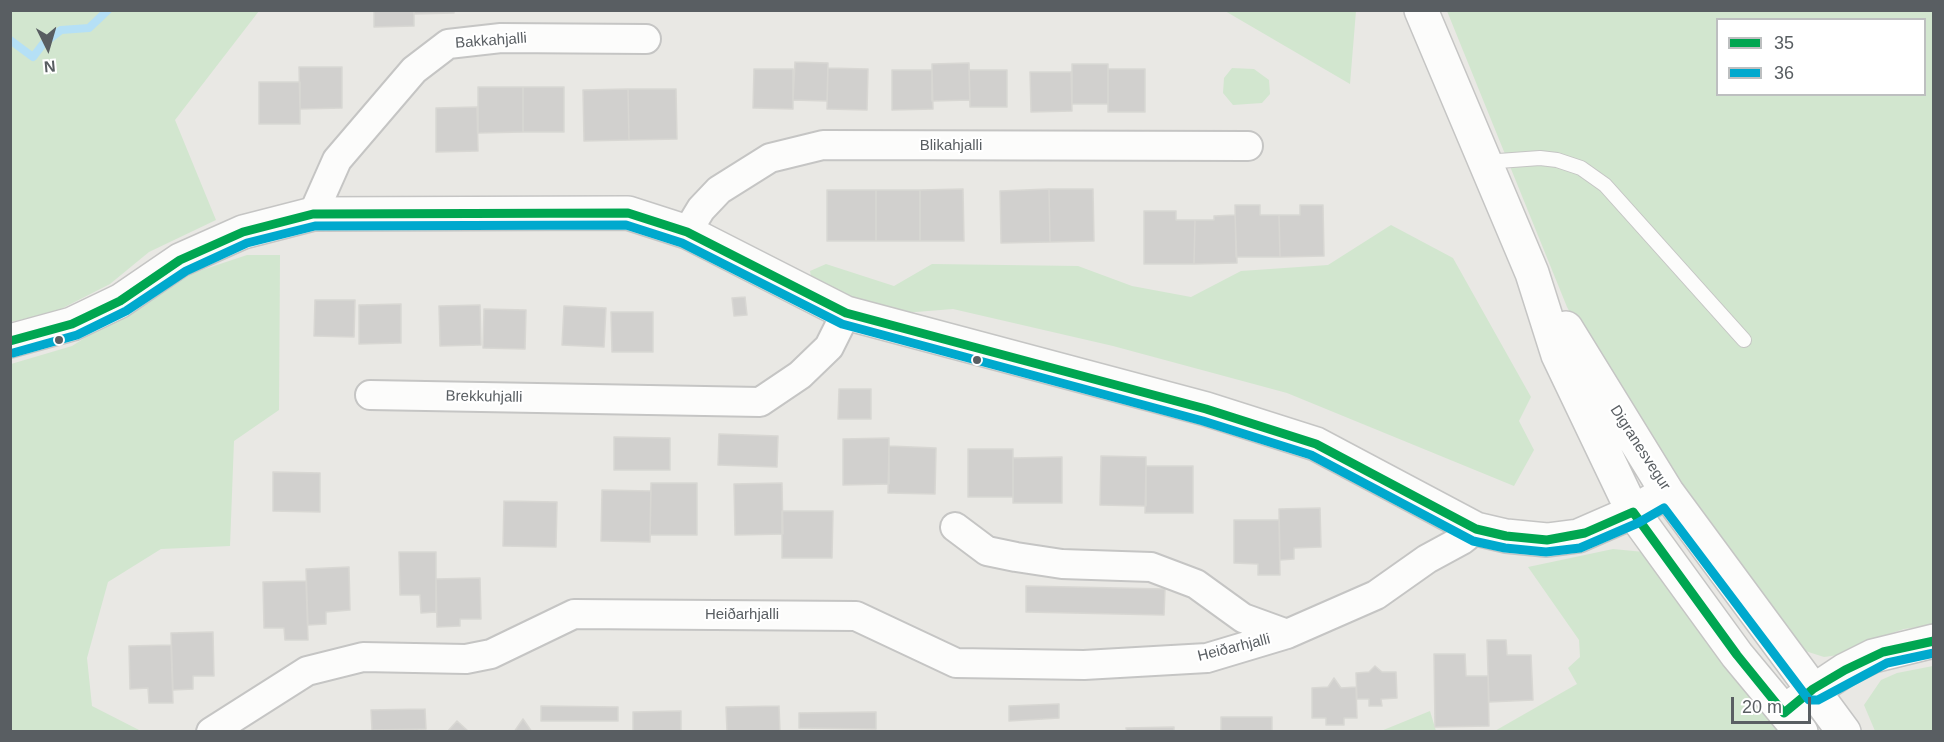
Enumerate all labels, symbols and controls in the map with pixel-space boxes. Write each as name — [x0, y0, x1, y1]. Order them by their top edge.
north arrow — [18, 18, 78, 78]
legend — [1716, 18, 1926, 96]
street label: Bakkahjalli — [455, 30, 527, 52]
text: 35 — [1774, 33, 1794, 53]
text: N — [43, 57, 56, 75]
text: 36 — [1774, 63, 1794, 83]
street label: Blikahjalli — [920, 137, 982, 155]
unlabelled marker — [53, 334, 65, 346]
unlabelled marker — [971, 354, 983, 366]
street label: Brekkuhjalli — [445, 387, 523, 407]
street label: Digranesvegur — [1606, 402, 1674, 494]
street label: Heiðarhjalli — [705, 606, 779, 624]
street label: Heiðarhjalli — [1196, 630, 1272, 666]
scale bar — [1734, 685, 1814, 723]
text: 20 m — [1742, 697, 1782, 717]

